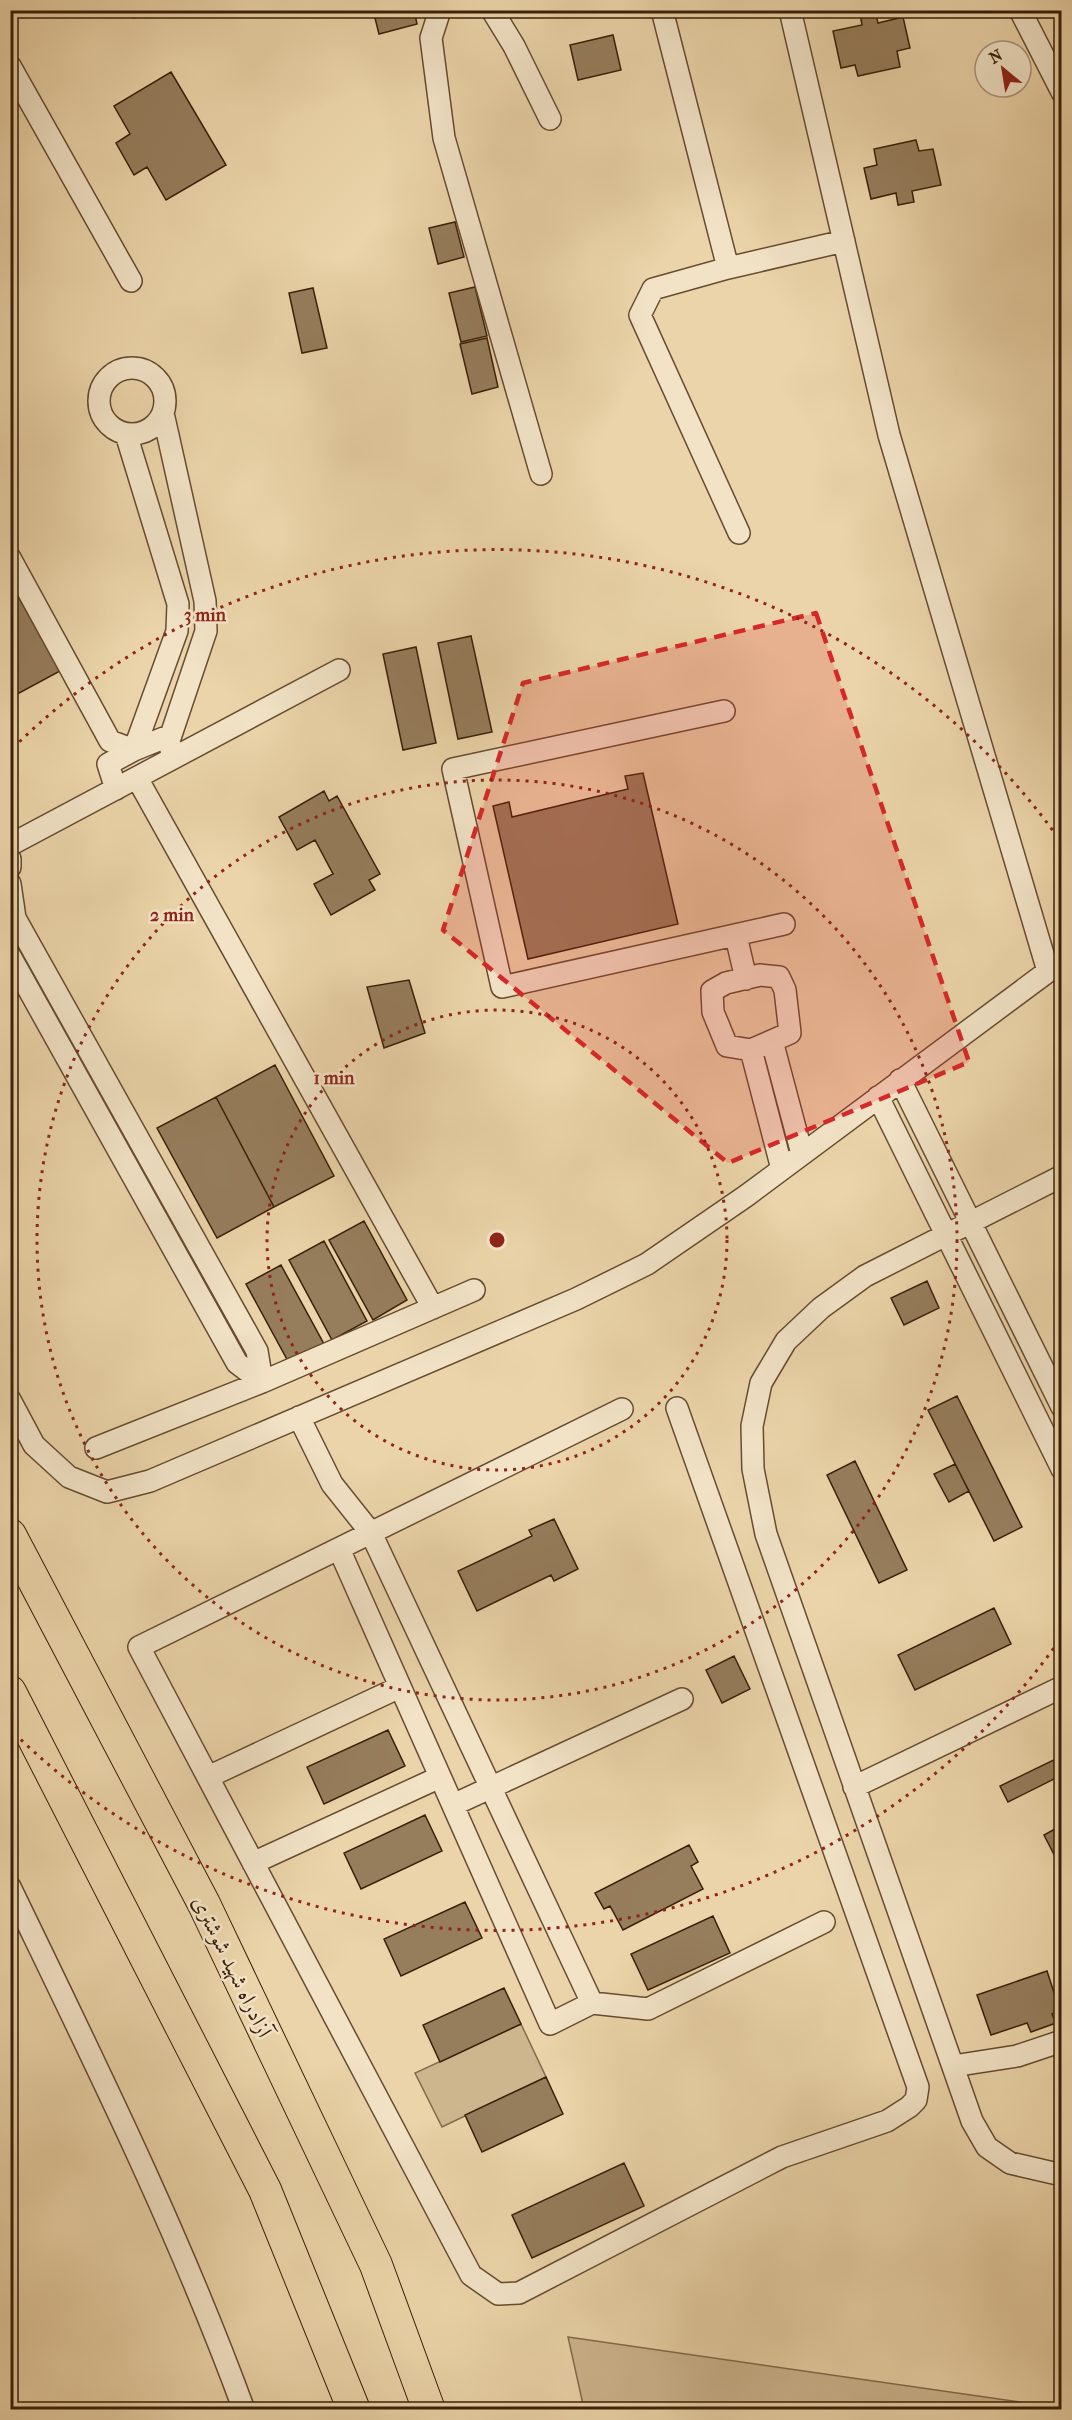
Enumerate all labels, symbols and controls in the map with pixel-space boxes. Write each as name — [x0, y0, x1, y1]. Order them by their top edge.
north arrow — [973, 39, 1033, 99]
text: N — [986, 45, 1007, 68]
text: 3 min — [184, 605, 227, 626]
text: 2 min — [150, 905, 194, 926]
text: 1 min — [313, 1068, 355, 1089]
centre of rings — [487, 1230, 507, 1250]
street label: آزادراه شهید شوشتری — [186, 1891, 279, 2044]

